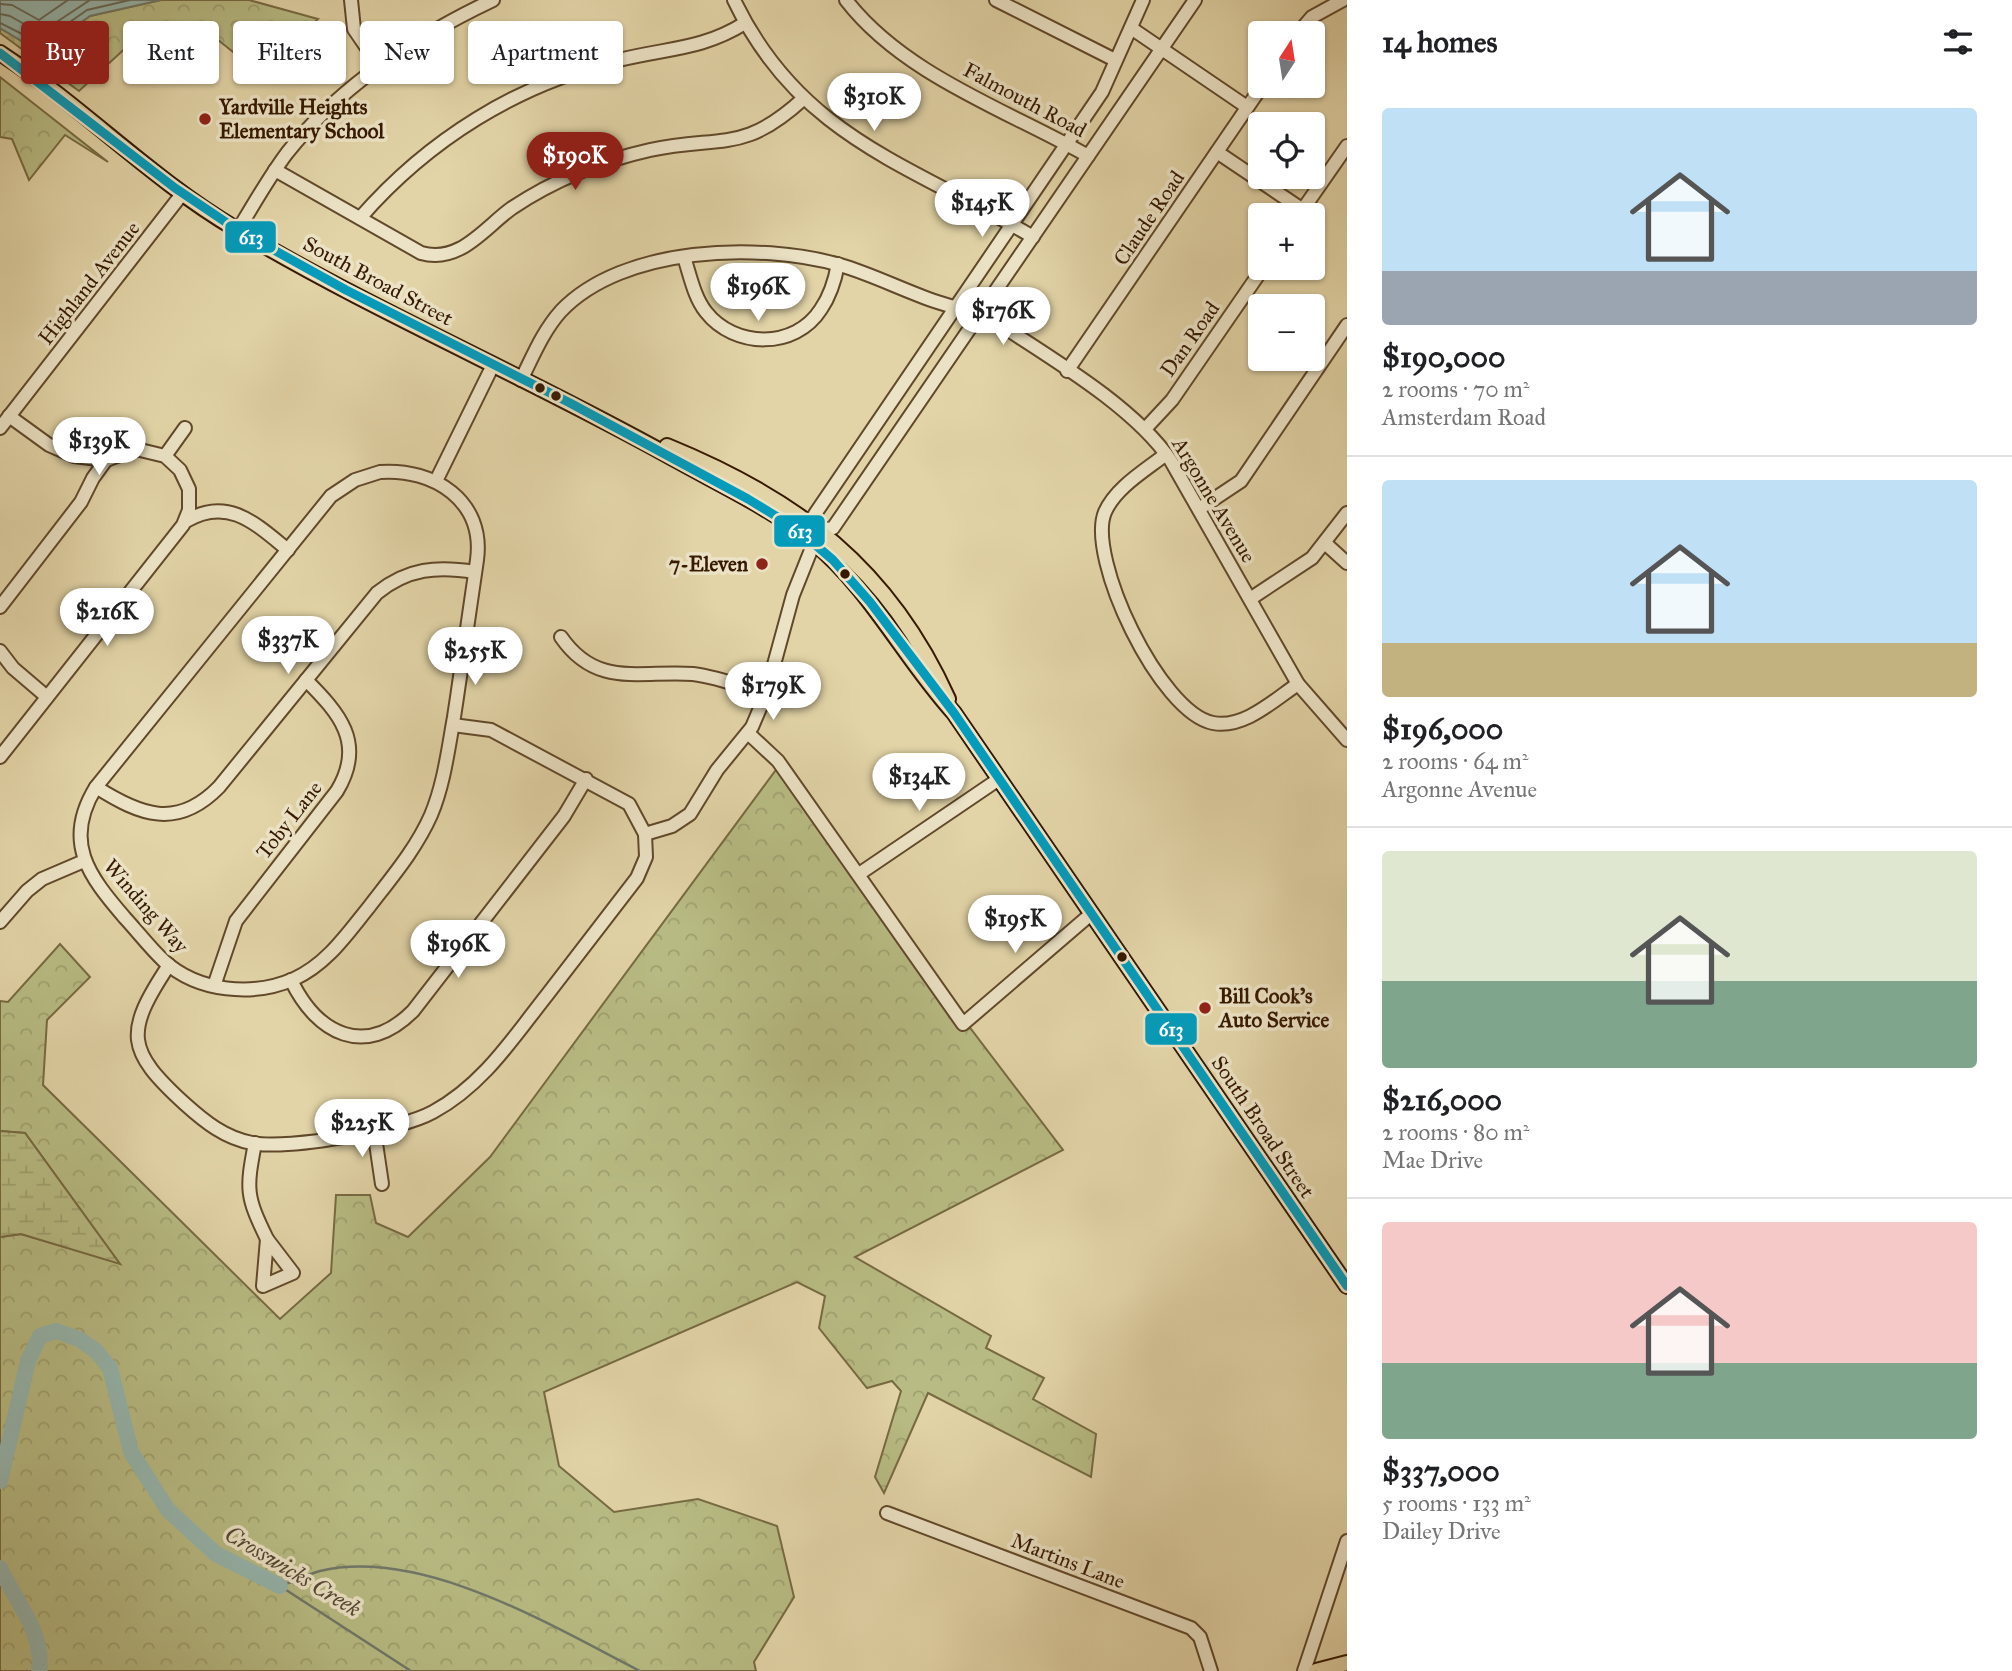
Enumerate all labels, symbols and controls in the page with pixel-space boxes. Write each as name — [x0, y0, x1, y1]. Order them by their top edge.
chip: Buy — [21, 21, 109, 84]
chip: Rent — [123, 21, 219, 84]
chip: Filters — [233, 21, 346, 84]
chip: New — [360, 21, 454, 84]
chip: Apartment — [468, 21, 623, 84]
north arrow — [1248, 21, 1325, 98]
map controls — [1248, 21, 1325, 371]
icon: filters — [1939, 23, 1977, 61]
text: 14 homes — [1382, 24, 1497, 60]
street label: Falmouth Road — [959, 57, 1091, 144]
pin: $310K — [825, 74, 923, 133]
text: $310K — [843, 82, 905, 110]
place label: Yardville Heights Elementary School — [218, 94, 385, 144]
marker: Yardville Heights Elementary School — [197, 111, 213, 127]
button: locate — [1248, 112, 1325, 189]
pin: $190K — [526, 132, 624, 192]
text: $190K — [543, 141, 607, 169]
icon: home — [1617, 154, 1743, 280]
street label: Claude Road — [1108, 165, 1190, 270]
pin: $145K — [933, 180, 1031, 239]
text: $145K — [951, 188, 1013, 216]
button: + — [1248, 203, 1325, 280]
street label: Highland Avenue — [33, 216, 145, 350]
line badge: 613 — [224, 220, 277, 254]
text: 613 — [239, 226, 263, 250]
street label: South Broad Street — [299, 231, 458, 332]
pin: $196K — [709, 264, 807, 323]
text: $196K — [726, 272, 790, 300]
pin: $176K — [954, 288, 1052, 347]
button: − — [1248, 294, 1325, 371]
text: $176K — [971, 296, 1035, 324]
street label: Dan Road — [1155, 296, 1226, 382]
text: $190,000 — [1382, 339, 1505, 375]
text: 2 rooms · 70 m² — [1382, 375, 1530, 403]
unlabelled marker — [533, 381, 547, 395]
unlabelled marker — [549, 389, 563, 403]
text: Amsterdam Road — [1382, 403, 1546, 431]
pin: $139K — [50, 418, 148, 477]
text: $139K — [69, 426, 129, 454]
street label: Argonne Avenue — [1166, 432, 1262, 568]
line badge: 613 — [773, 514, 826, 548]
text: 613 — [788, 520, 812, 544]
icon: home — [1617, 526, 1743, 652]
place label: 7-Eleven — [669, 551, 749, 577]
marker: 7-Eleven — [754, 556, 770, 572]
unlabelled marker — [838, 567, 852, 581]
pin: $216K — [58, 588, 156, 648]
text: $216K — [76, 597, 138, 625]
pin: $337K — [239, 616, 337, 676]
text: $337K — [258, 625, 318, 653]
pin: $255K — [426, 628, 524, 687]
text: $255K — [444, 636, 506, 664]
pin: $179K — [724, 662, 822, 722]
text: $179K — [741, 671, 805, 699]
text: $196,000 — [1382, 711, 1503, 747]
text: 2 rooms · 64 m² — [1382, 747, 1528, 775]
pin: $134K — [870, 754, 968, 813]
text: $134K — [888, 762, 950, 790]
street label: Toby Lane — [250, 775, 328, 864]
text: Argonne Avenue — [1382, 775, 1537, 803]
street label: Winding Way — [98, 854, 195, 959]
pin: $195K — [966, 895, 1064, 955]
icon: home — [1617, 897, 1743, 1023]
text: $195K — [984, 904, 1046, 932]
pin: $196K — [409, 920, 507, 980]
text: $196K — [426, 929, 490, 957]
unlabelled marker — [1115, 950, 1129, 964]
place label: Bill Cook's Auto Service — [1217, 983, 1329, 1033]
marker: Bill Cook's Auto Service — [1197, 1000, 1213, 1016]
line badge: 613 — [1144, 1012, 1198, 1046]
text: 613 — [1159, 1018, 1183, 1042]
street label: South Broad Street — [1206, 1051, 1321, 1204]
text: $216,000 — [1382, 1082, 1502, 1118]
pin: $225K — [313, 1100, 411, 1159]
text: $225K — [330, 1108, 394, 1136]
text: 2 rooms · 80 m² — [1382, 1118, 1529, 1146]
text: Mae Drive — [1382, 1146, 1483, 1174]
icon: home — [1617, 1268, 1743, 1394]
text: $337,000 — [1382, 1453, 1500, 1489]
text: 5 rooms · 133 m² — [1382, 1489, 1531, 1517]
text: Dailey Drive — [1382, 1517, 1501, 1545]
water label: Crosswicks Creek — [220, 1519, 366, 1623]
street label: Martins Lane — [1007, 1527, 1129, 1595]

